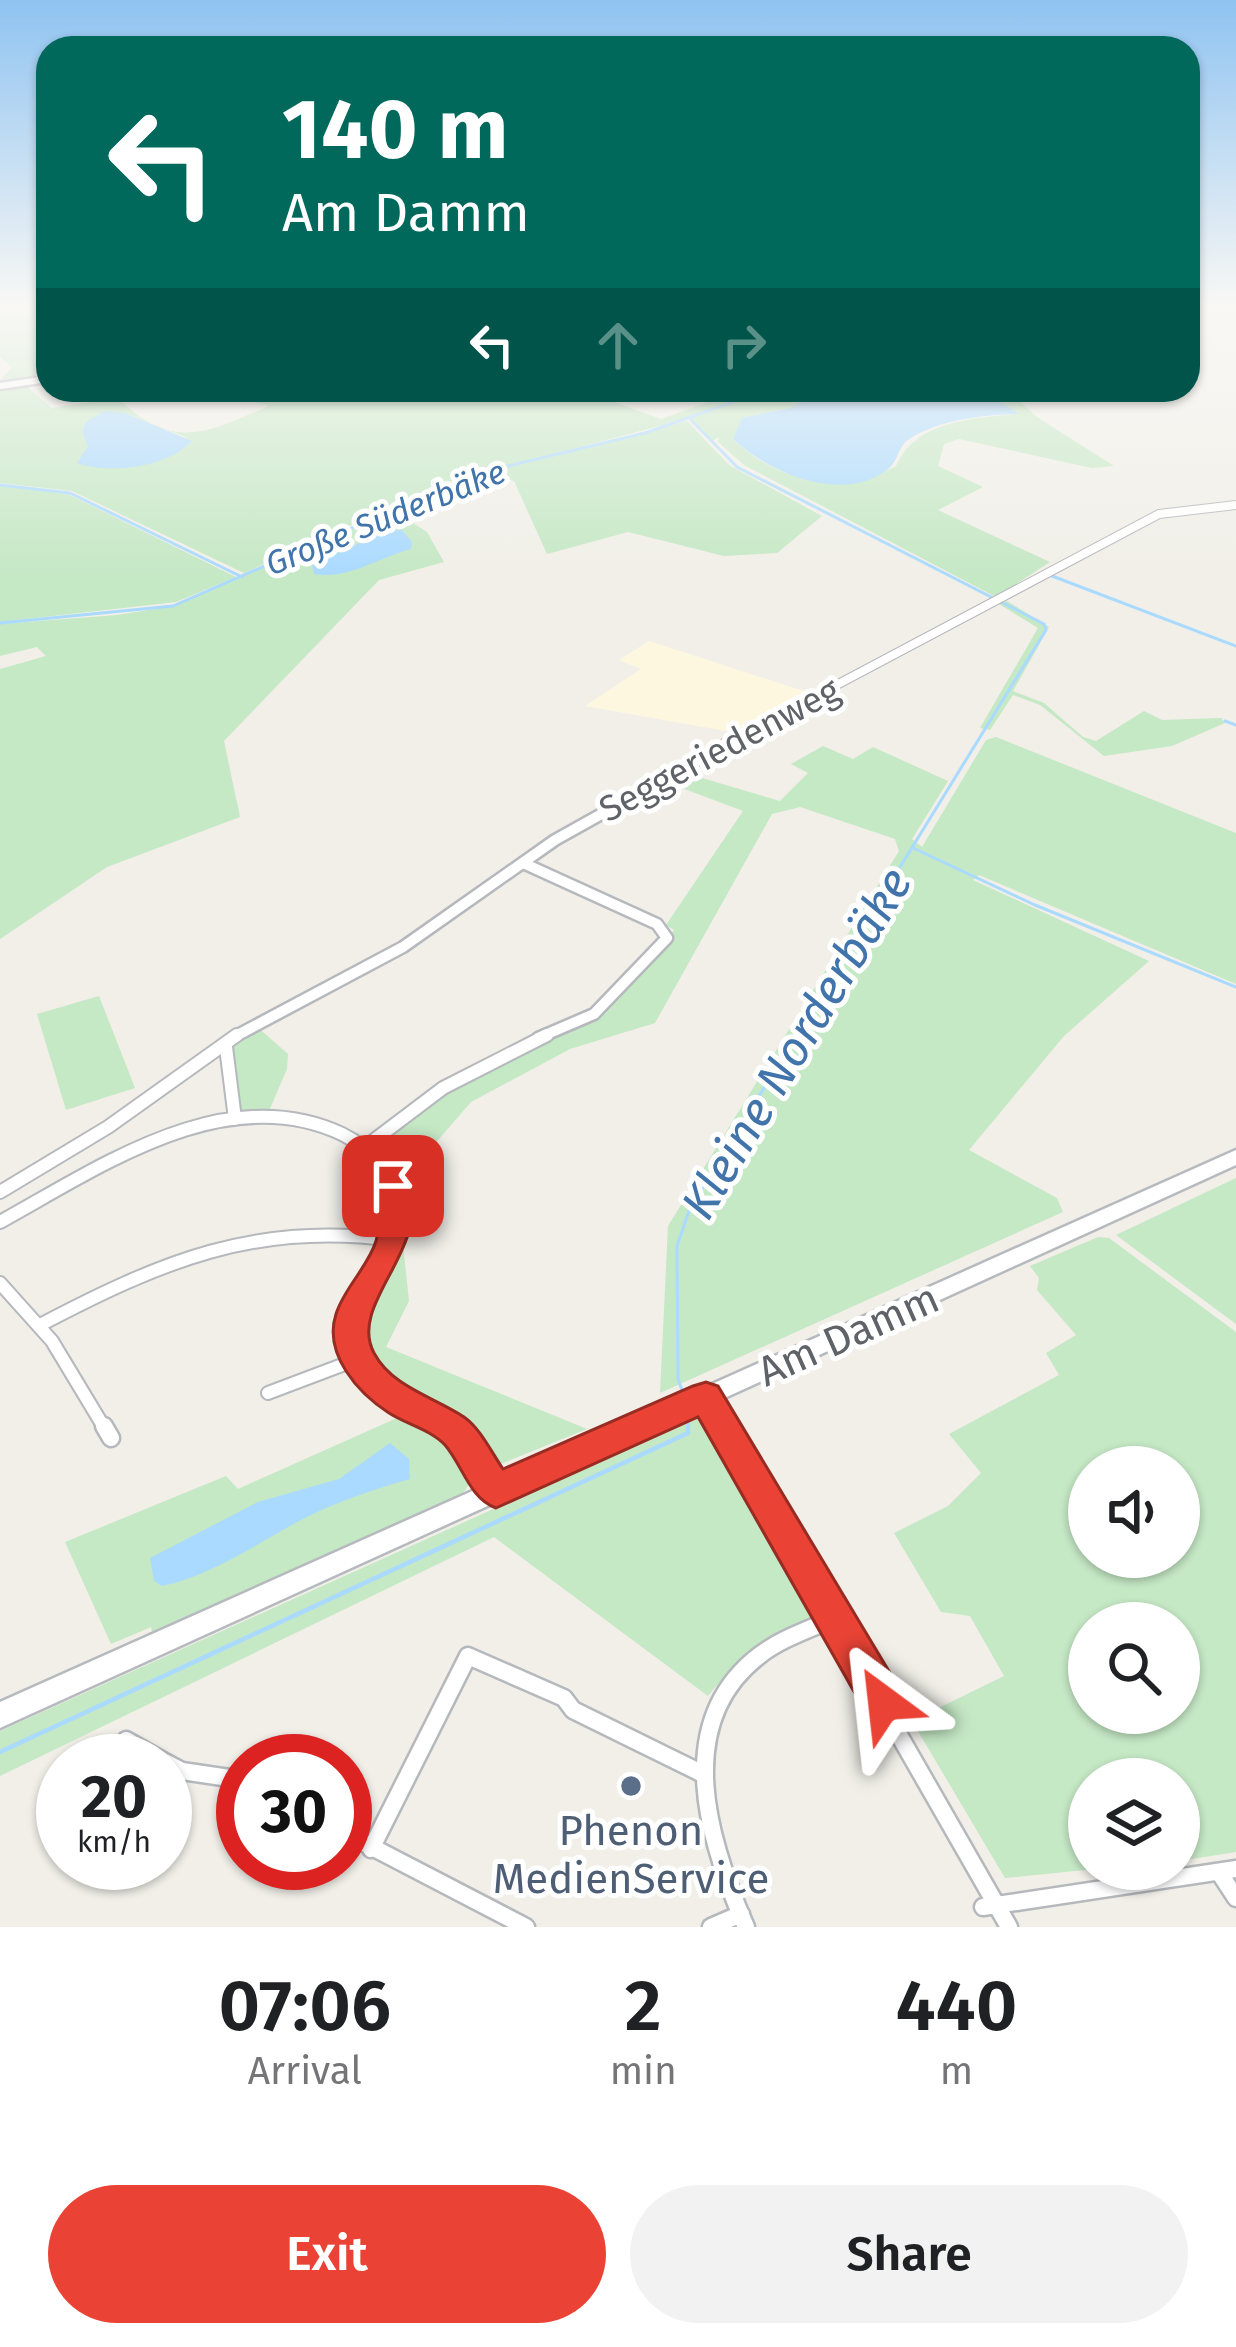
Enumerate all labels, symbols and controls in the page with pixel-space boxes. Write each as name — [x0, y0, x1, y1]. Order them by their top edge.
text: 140 m — [282, 79, 508, 180]
icon: left — [84, 84, 240, 240]
text: Am Damm — [282, 181, 530, 245]
icon: left — [459, 312, 525, 378]
icon: ahead — [585, 312, 651, 378]
icon: right — [711, 312, 777, 378]
water label: Große Süderbäke — [260, 452, 511, 584]
street label: Seggeriedenweg — [592, 668, 847, 832]
water label: Kleine Norderbäke — [669, 857, 925, 1230]
pin — [342, 1135, 444, 1237]
icon: arrive — [360, 1153, 426, 1219]
street label: Am Damm — [750, 1273, 947, 1397]
map controls — [1068, 1446, 1200, 1890]
button: sound — [1068, 1446, 1200, 1578]
button: search — [1068, 1602, 1200, 1734]
position arrow — [821, 1640, 947, 1766]
speed limit sign: 30 — [216, 1734, 372, 1890]
button: layers — [1068, 1758, 1200, 1890]
text: 20 — [81, 1761, 147, 1833]
marker: Phenon MedienService — [618, 1773, 644, 1799]
place label: Phenon MedienService — [493, 1806, 769, 1904]
text: km/h — [77, 1824, 151, 1860]
text: 07:06 — [219, 1963, 391, 2049]
text: 2 — [625, 1963, 662, 2049]
text: 440 — [895, 1963, 1017, 2049]
text: Arrival — [248, 2048, 362, 2094]
text: min — [610, 2048, 677, 2094]
text: m — [940, 2048, 973, 2094]
button: Exit — [48, 2185, 606, 2323]
button: Share — [630, 2185, 1188, 2323]

